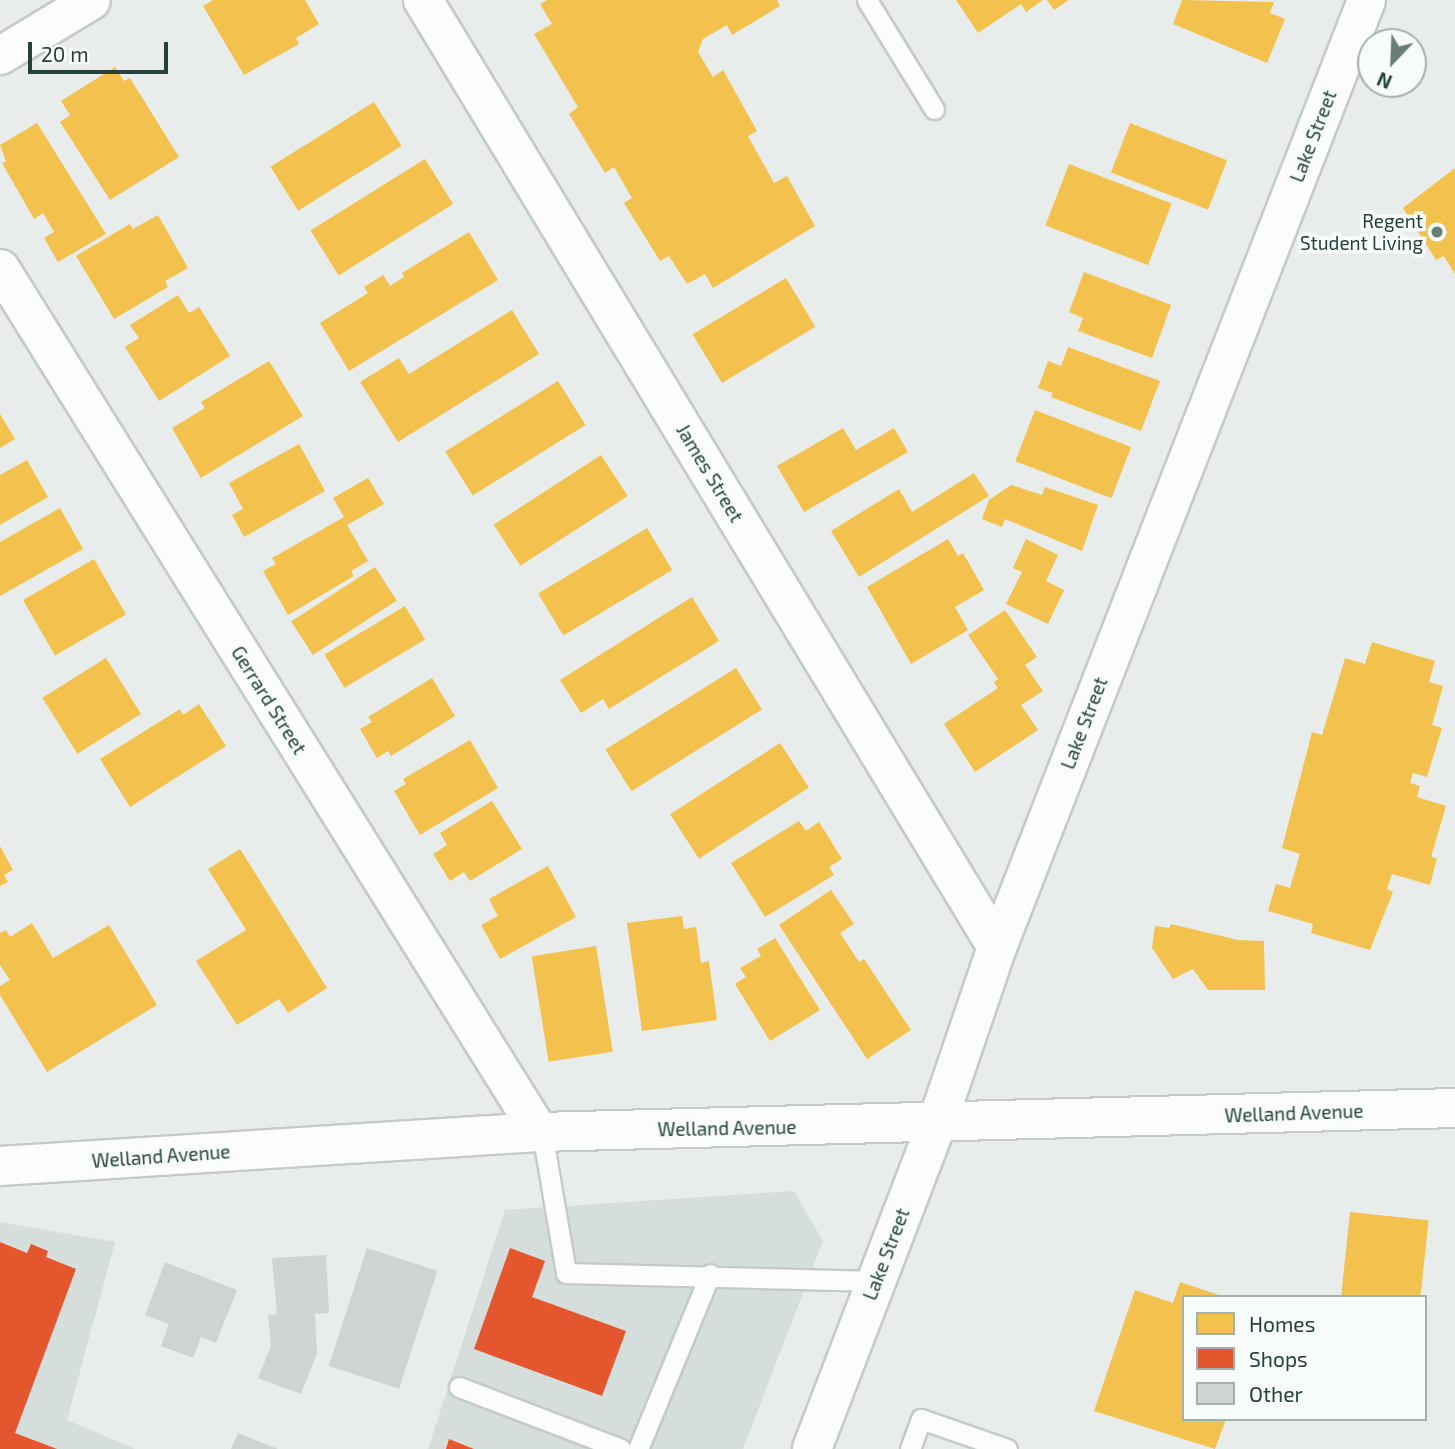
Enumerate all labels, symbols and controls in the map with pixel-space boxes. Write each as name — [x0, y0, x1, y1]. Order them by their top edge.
scale bar — [32, 28, 172, 72]
north arrow — [1357, 28, 1427, 98]
text: 20 m — [41, 41, 89, 66]
text: N — [1374, 68, 1395, 94]
street label: Lake Street — [1285, 87, 1341, 185]
place label: Regent Student Living — [1300, 210, 1423, 254]
marker: Regent Student Living — [1429, 224, 1445, 240]
street label: James Street — [672, 420, 748, 526]
street label: Gerrard Street — [227, 642, 311, 758]
street label: Lake Street — [1056, 674, 1112, 772]
street label: Welland Avenue — [1224, 1099, 1364, 1127]
street label: Welland Avenue — [657, 1115, 797, 1141]
street label: Welland Avenue — [91, 1140, 231, 1172]
street label: Lake Street — [858, 1205, 914, 1303]
legend — [1182, 1295, 1427, 1421]
text: Homes — [1249, 1311, 1315, 1336]
text: Shops — [1249, 1346, 1308, 1371]
text: Other — [1249, 1381, 1303, 1406]

